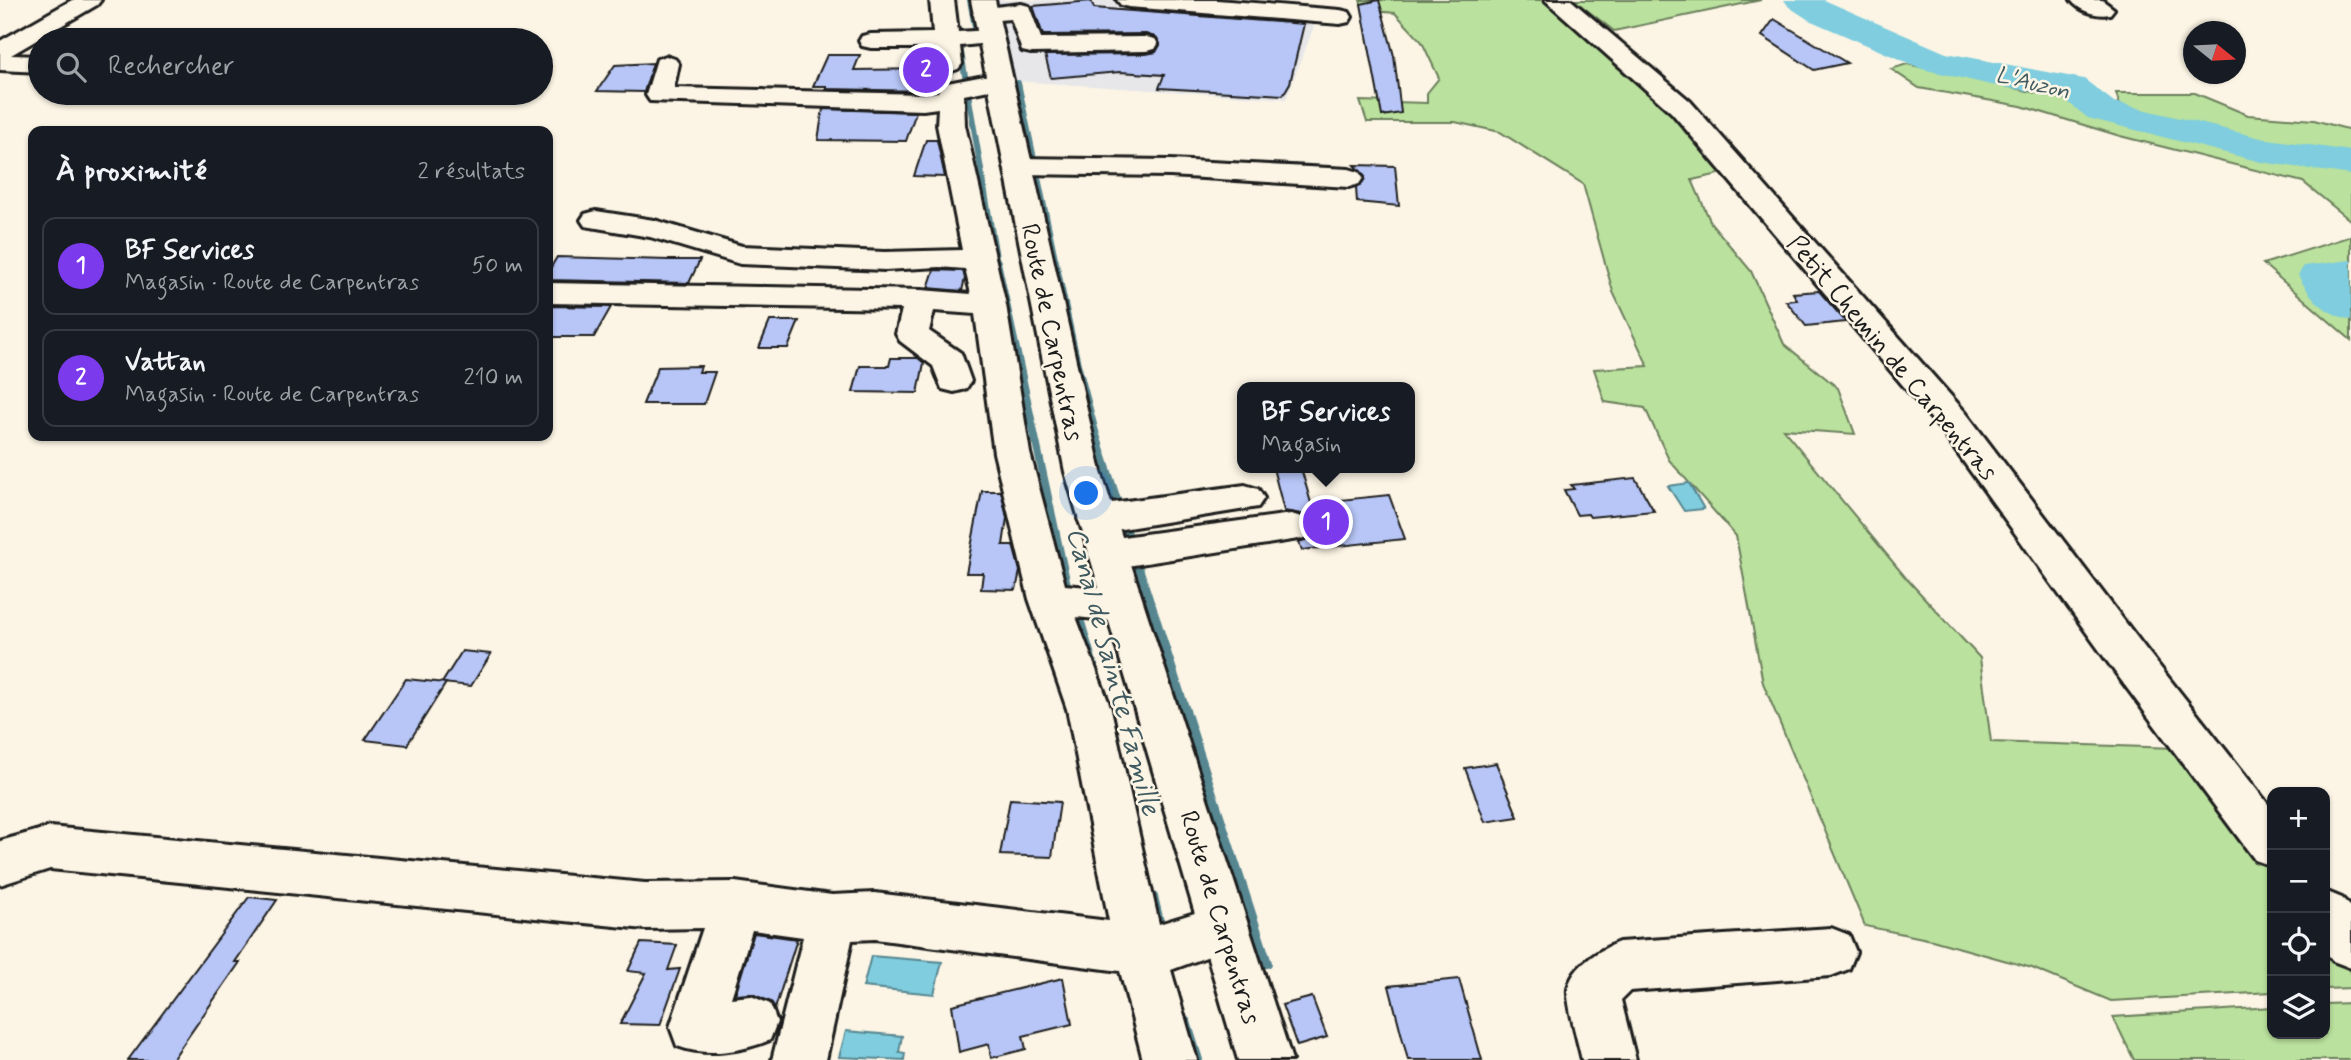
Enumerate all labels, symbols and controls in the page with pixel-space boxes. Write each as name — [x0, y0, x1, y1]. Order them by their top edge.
north arrow — [2183, 21, 2246, 84]
search box — [28, 28, 553, 105]
pin: 2 — [903, 44, 949, 96]
icon: search — [52, 48, 90, 86]
text: Rechercher — [108, 50, 234, 84]
water label: L'Auzon — [1992, 60, 2073, 108]
text: À proximité — [56, 152, 207, 191]
text: 2 résultats — [417, 157, 525, 187]
street label: Route de Carpentras — [1011, 221, 1091, 444]
street label: Petit Chemin de Carpentras — [1779, 228, 2004, 488]
text: BF Services — [125, 234, 254, 268]
text: 1 — [76, 251, 86, 281]
text: 50 m — [472, 251, 523, 281]
text: Magasin · Route de Carpentras — [125, 268, 419, 298]
text: Vattan — [125, 346, 206, 380]
text: 2 — [75, 363, 87, 393]
text: 210 m — [463, 363, 523, 393]
text: Magasin · Route de Carpentras — [125, 380, 419, 410]
popup — [1237, 382, 1415, 473]
text: BF Services — [1261, 396, 1391, 430]
text: Magasin — [1261, 430, 1341, 460]
your location — [1069, 476, 1103, 510]
pin: 1 — [1303, 496, 1349, 548]
water label: Canal de Sainte Famille — [1056, 524, 1169, 821]
map controls — [2267, 787, 2330, 1039]
button: + — [2267, 787, 2330, 850]
street label: Route de Carpentras — [1170, 807, 1268, 1028]
button: − — [2267, 850, 2330, 913]
button: locate — [2267, 913, 2330, 976]
button: layers — [2267, 976, 2330, 1039]

